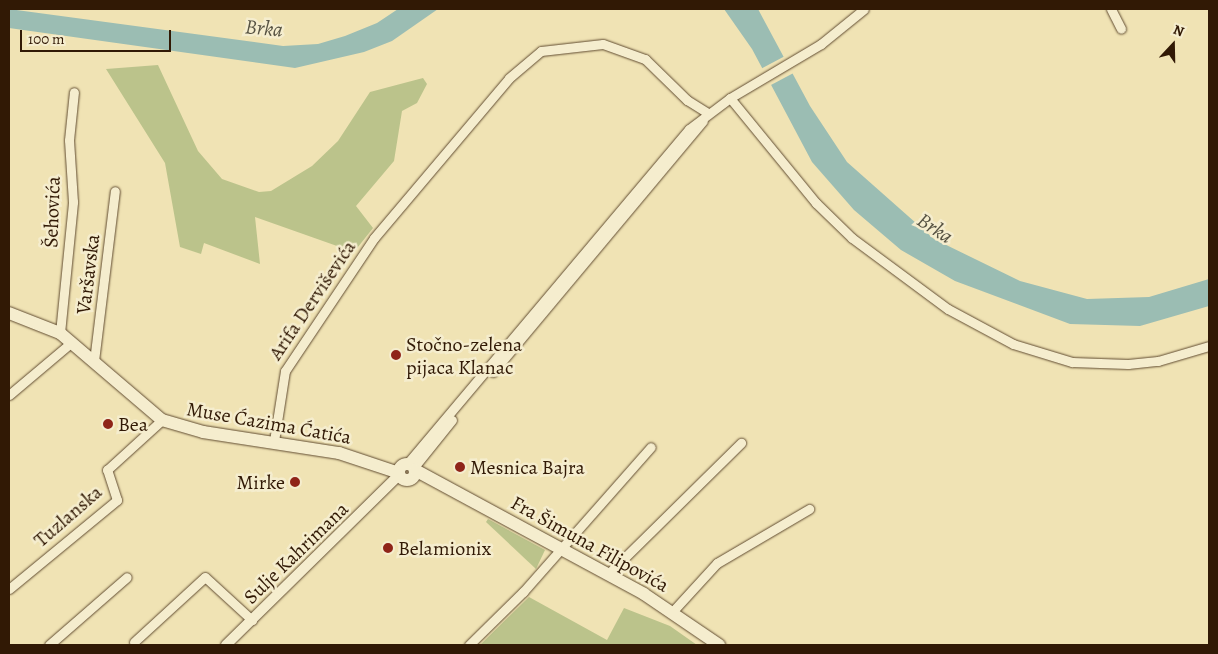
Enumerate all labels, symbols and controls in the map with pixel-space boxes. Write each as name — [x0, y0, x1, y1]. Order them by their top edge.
water label: Brka — [244, 14, 284, 42]
scale bar — [22, 20, 174, 52]
north arrow — [1148, 20, 1198, 70]
text: N — [1170, 20, 1187, 41]
text: 100 m — [28, 29, 65, 49]
street label: Šehovića — [39, 176, 65, 248]
water label: Brka — [912, 207, 958, 249]
street label: Varšavska — [71, 233, 105, 315]
street label: Arifa Derviševića — [263, 236, 361, 364]
place label: Stočno-zelena pijaca Klanac — [406, 332, 522, 379]
marker: Stočno-zelena pijaca Klanac — [390, 349, 402, 361]
street label: Muse Ćazima Ćatića — [185, 397, 353, 449]
place label: Bea — [118, 412, 148, 436]
marker: Bea — [102, 418, 114, 430]
place label: Mesnica Bajra — [470, 455, 585, 479]
marker: Mesnica Bajra — [454, 461, 466, 473]
place label: Mirke — [236, 470, 285, 494]
marker: Mirke — [289, 476, 301, 488]
street label: Tuzlanska — [29, 480, 107, 552]
street label: Fra Šimuna Filipovića — [507, 491, 673, 597]
street label: Sulje Kahrimana — [239, 497, 353, 609]
place label: Belamionix — [398, 536, 491, 560]
marker: Belamionix — [382, 542, 394, 554]

